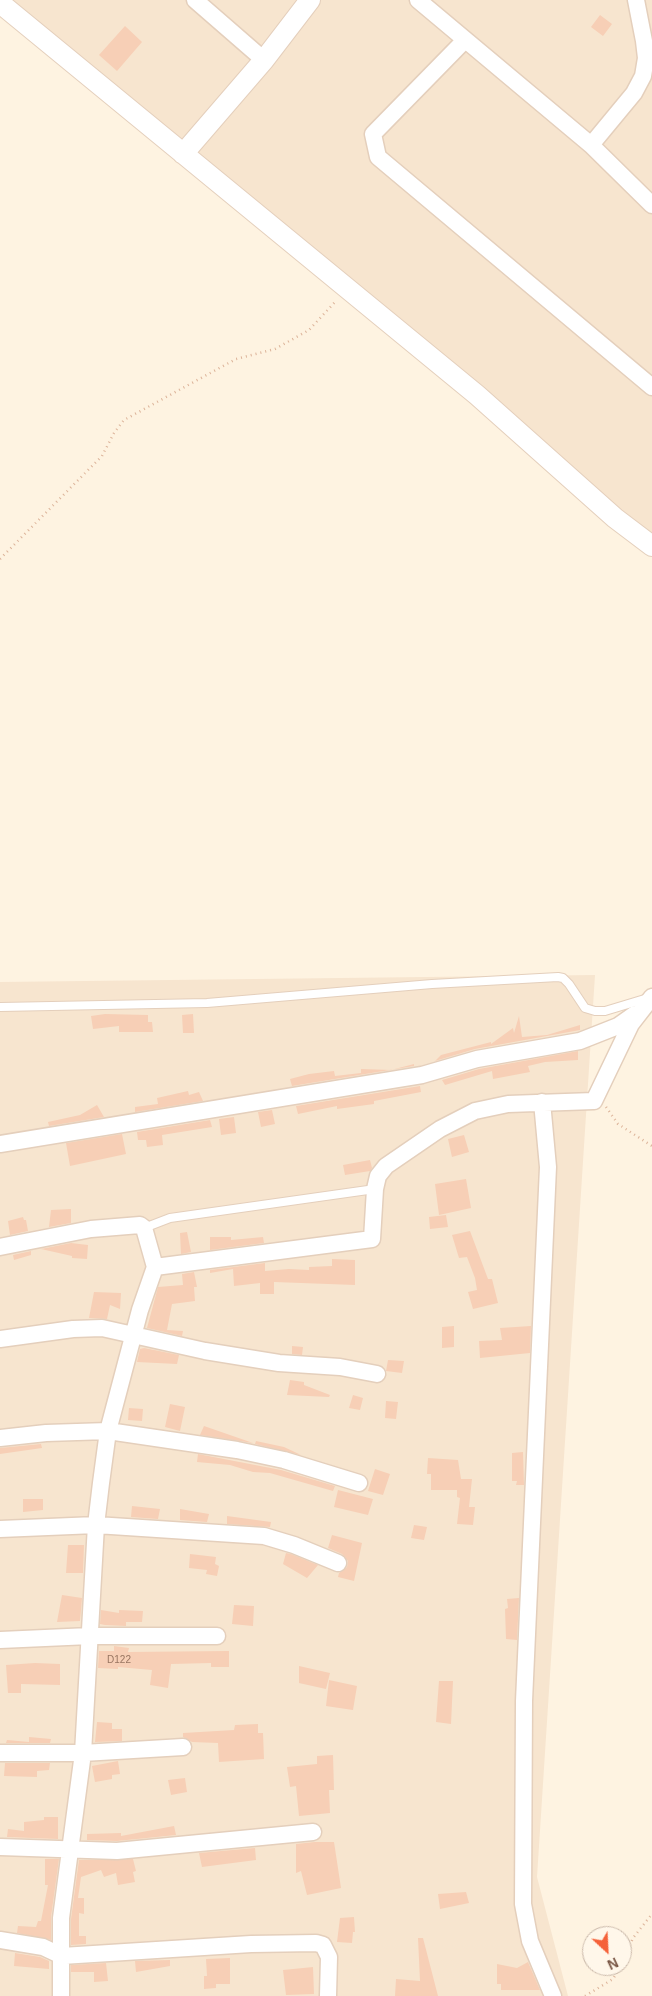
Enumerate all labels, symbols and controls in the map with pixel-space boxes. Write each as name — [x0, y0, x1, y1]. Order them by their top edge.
house number: D122 — [107, 1654, 131, 1666]
north arrow — [582, 1926, 632, 1976]
text: N — [605, 1954, 621, 1973]

